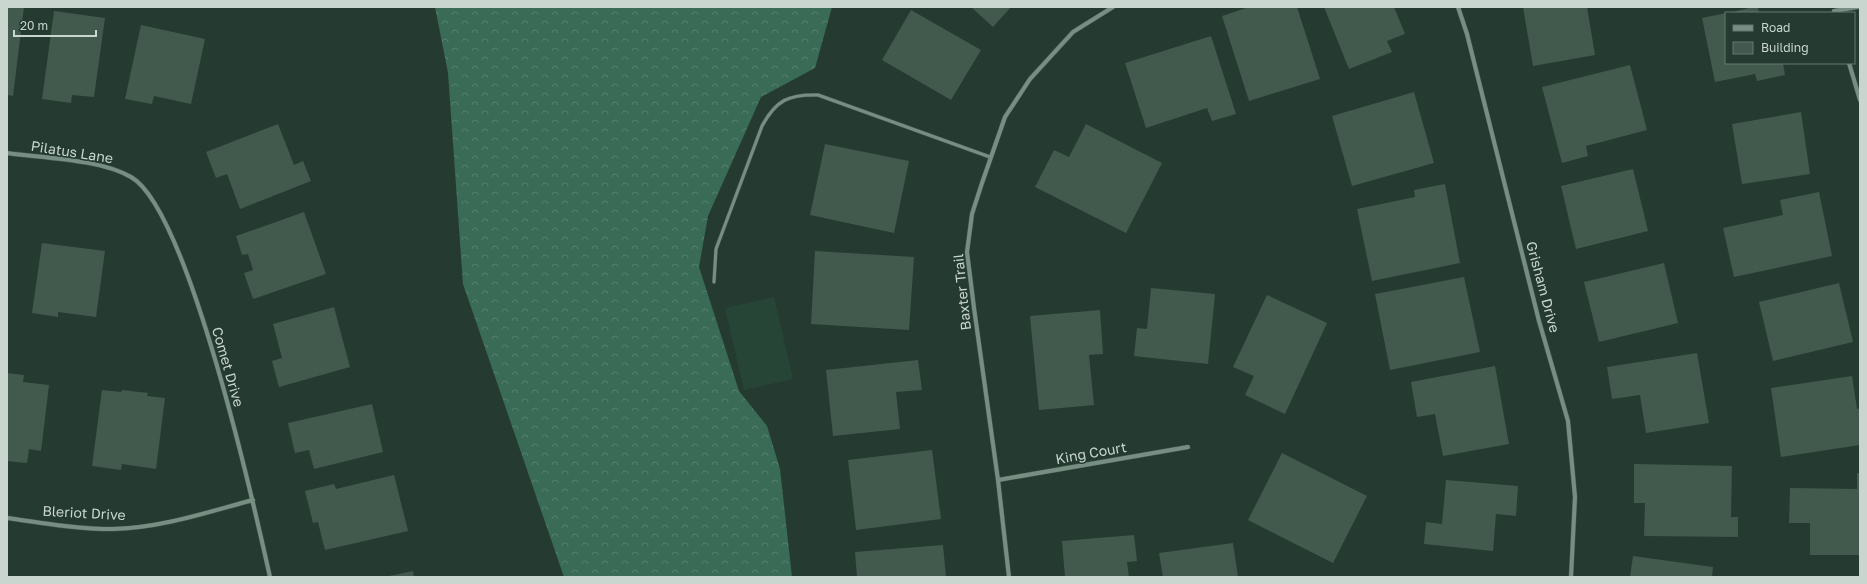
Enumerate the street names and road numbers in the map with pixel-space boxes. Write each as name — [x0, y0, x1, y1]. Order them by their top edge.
street label: Pilatus Lane — [30, 137, 114, 166]
street label: Grisham Drive — [1523, 239, 1564, 334]
street label: Baxter Trail — [949, 253, 974, 331]
street label: Comet Drive — [209, 325, 248, 409]
street label: King Court — [1054, 438, 1128, 467]
street label: Bleriot Drive — [42, 502, 126, 523]

